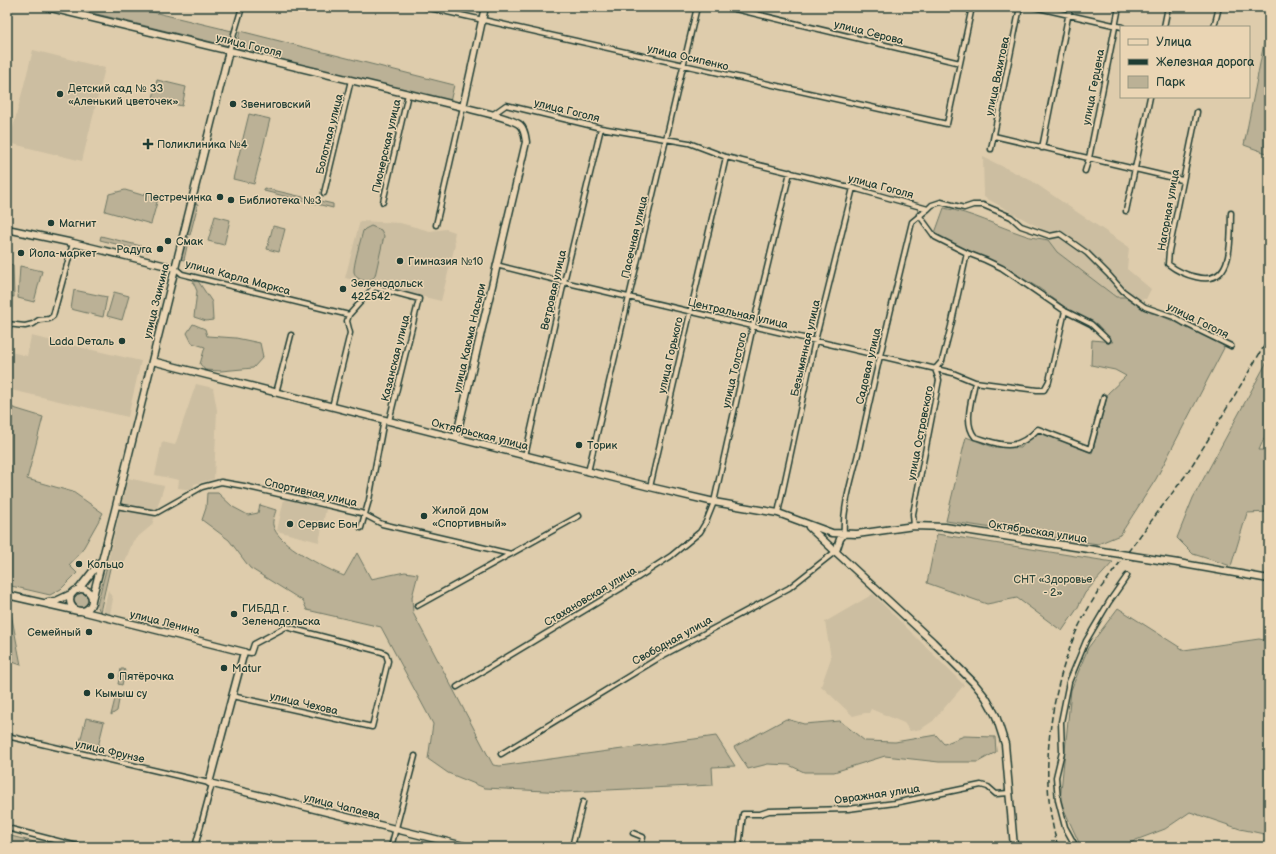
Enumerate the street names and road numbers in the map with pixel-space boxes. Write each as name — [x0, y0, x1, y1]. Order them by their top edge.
street label: улица Серова — [833, 18, 905, 48]
street label: улица Гоголя — [215, 31, 283, 60]
street label: улица Вахитова — [983, 35, 1012, 117]
street label: улица Осипенко — [646, 42, 730, 73]
street label: улица Герцена — [1080, 48, 1107, 126]
street label: Болотная улица — [313, 92, 346, 176]
street label: улица Гоголя — [533, 96, 601, 125]
street label: Пионерская улица — [369, 98, 404, 194]
street label: Нагорная улица — [1155, 168, 1182, 252]
street label: улица Гоголя — [847, 172, 915, 201]
street label: Пасечная улица — [619, 194, 650, 280]
street label: Ветровая улица — [538, 248, 569, 332]
street label: улица Карла Маркса — [184, 257, 292, 298]
street label: улица Заикина — [141, 262, 172, 340]
street label: улица Каюма Насыри — [451, 282, 488, 394]
street label: Центральная улица — [686, 296, 790, 331]
street label: Безымянная улица — [788, 298, 823, 398]
street label: улица Гоголя — [1165, 300, 1231, 341]
street label: Казанская улица — [378, 313, 413, 403]
street label: улица Горького — [655, 315, 686, 395]
street label: Садовая улица — [853, 326, 884, 406]
street label: улица Толстого — [719, 331, 750, 409]
street label: улица Островского — [905, 384, 936, 482]
street label: Октябрьская улица — [430, 416, 530, 453]
street label: Спортивная улица — [263, 475, 359, 510]
street label: Октябрьская улица — [988, 517, 1089, 546]
street label: Стахановская улица — [542, 564, 639, 629]
street label: улица Ленина — [129, 608, 202, 638]
street label: Свободная улица — [630, 613, 715, 668]
street label: улица Чехова — [268, 689, 340, 718]
street label: улица Фрунзе — [74, 737, 146, 766]
street label: Овражная улица — [833, 782, 921, 807]
street label: улица Чапаева — [302, 791, 382, 822]

